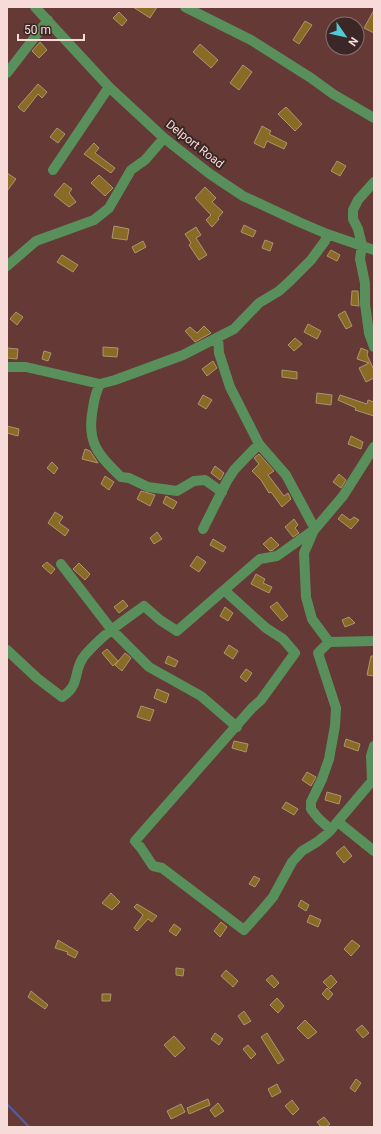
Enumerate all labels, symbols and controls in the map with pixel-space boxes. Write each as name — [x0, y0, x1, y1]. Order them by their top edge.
scale bar — [18, 16, 84, 42]
north arrow — [325, 16, 365, 56]
text: 50 m — [24, 23, 51, 37]
text: N — [345, 34, 360, 48]
street label: Delport Road — [163, 117, 227, 171]

